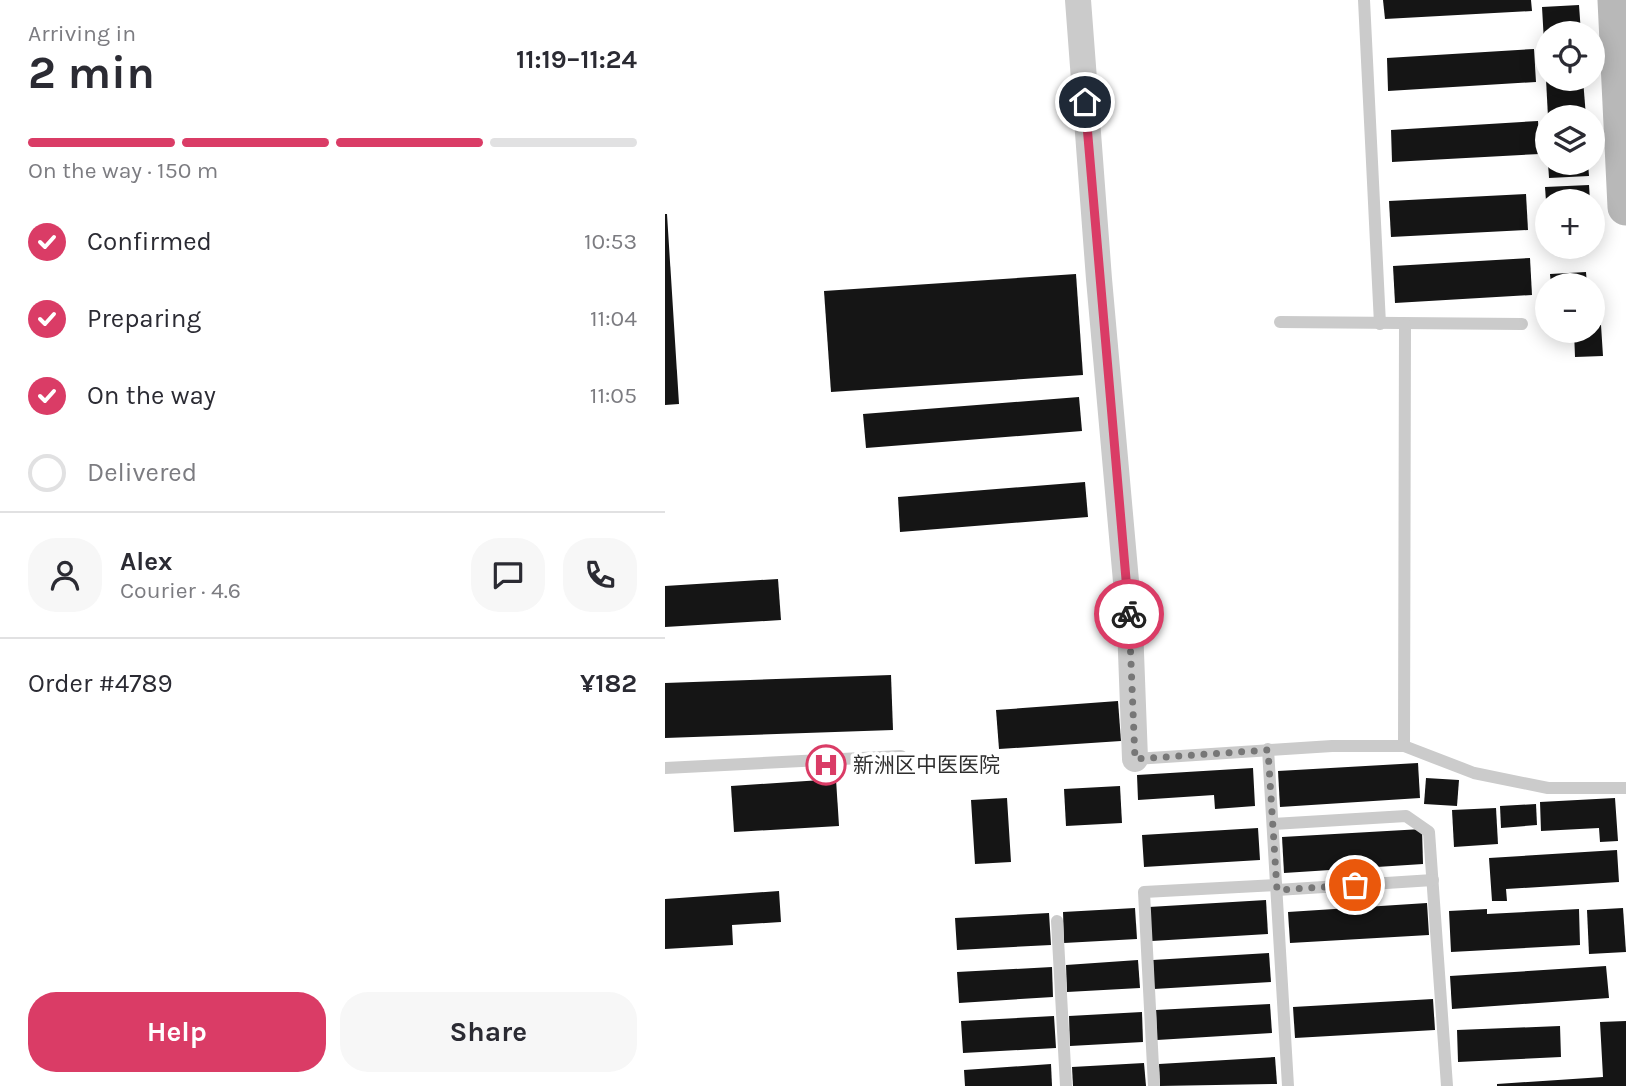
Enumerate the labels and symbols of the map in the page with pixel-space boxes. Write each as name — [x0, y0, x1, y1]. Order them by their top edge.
pin — [1055, 72, 1115, 132]
courier — [1094, 579, 1164, 649]
hospital icon: 新洲区中医医院 — [805, 744, 847, 786]
place label: 新洲区中医医院 — [853, 753, 1000, 777]
pin — [1325, 855, 1385, 915]

